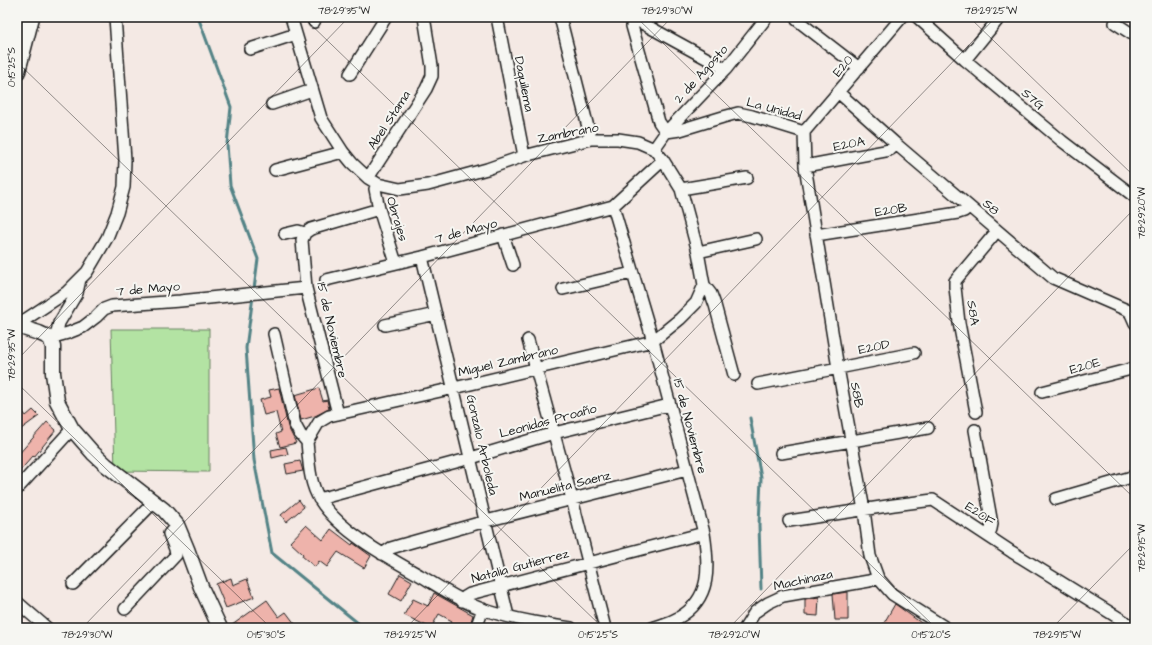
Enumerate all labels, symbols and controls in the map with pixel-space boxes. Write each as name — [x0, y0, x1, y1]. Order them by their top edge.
text: 78°29'35"W — [318, 4, 370, 18]
text: 78°29'30"W — [641, 4, 693, 18]
text: 78°29'25"W — [965, 4, 1018, 18]
street label: 2 de Agosto — [670, 40, 733, 108]
text: 0°15'25"S — [5, 46, 19, 87]
street label: E20 — [829, 51, 857, 81]
street label: Daquilema — [510, 55, 538, 114]
street label: S7G — [1018, 84, 1048, 114]
street label: Abel Stama — [363, 87, 415, 153]
street label: La Unidad — [744, 93, 804, 125]
street label: Zambrano — [536, 118, 601, 148]
street label: E20A — [832, 132, 867, 156]
text: 78°29'20"W — [1135, 187, 1149, 239]
street label: Obrajes — [382, 195, 412, 244]
street label: S8 — [979, 195, 1004, 220]
street label: E20B — [874, 199, 908, 221]
street label: 7 de Mayo — [433, 214, 500, 249]
street label: 7 de Mayo — [115, 277, 181, 302]
street label: 15 de Noviembre — [312, 280, 352, 380]
street label: S8A — [962, 299, 984, 327]
text: 78°29'35"W — [5, 329, 19, 381]
street label: E20D — [857, 335, 892, 359]
street label: Miguel Zambrano — [456, 341, 561, 382]
street label: E20E — [1068, 353, 1103, 379]
street label: 15 de Noviembre — [669, 376, 711, 476]
street label: S8B — [846, 381, 868, 409]
street label: Gonzalo Arboleda — [462, 393, 502, 498]
street label: Leonidas Proaño — [497, 399, 599, 443]
street label: Manuelita Saenz — [517, 466, 613, 506]
street label: E20F — [962, 497, 998, 531]
text: 78°29'15"W — [1135, 523, 1149, 572]
street label: Natalia Gutierrez — [469, 544, 571, 588]
street label: Machinaza — [772, 565, 835, 595]
text: 78°29'30"W — [61, 628, 113, 642]
text: 0°15'30"S — [247, 628, 286, 642]
text: 78°29'25"W — [384, 628, 437, 642]
text: 0°15'25"S — [578, 628, 619, 642]
text: 78°29'20"W — [708, 628, 760, 642]
text: 0°15'20"S — [911, 628, 951, 642]
text: 78°29'15"W — [1033, 628, 1082, 642]

